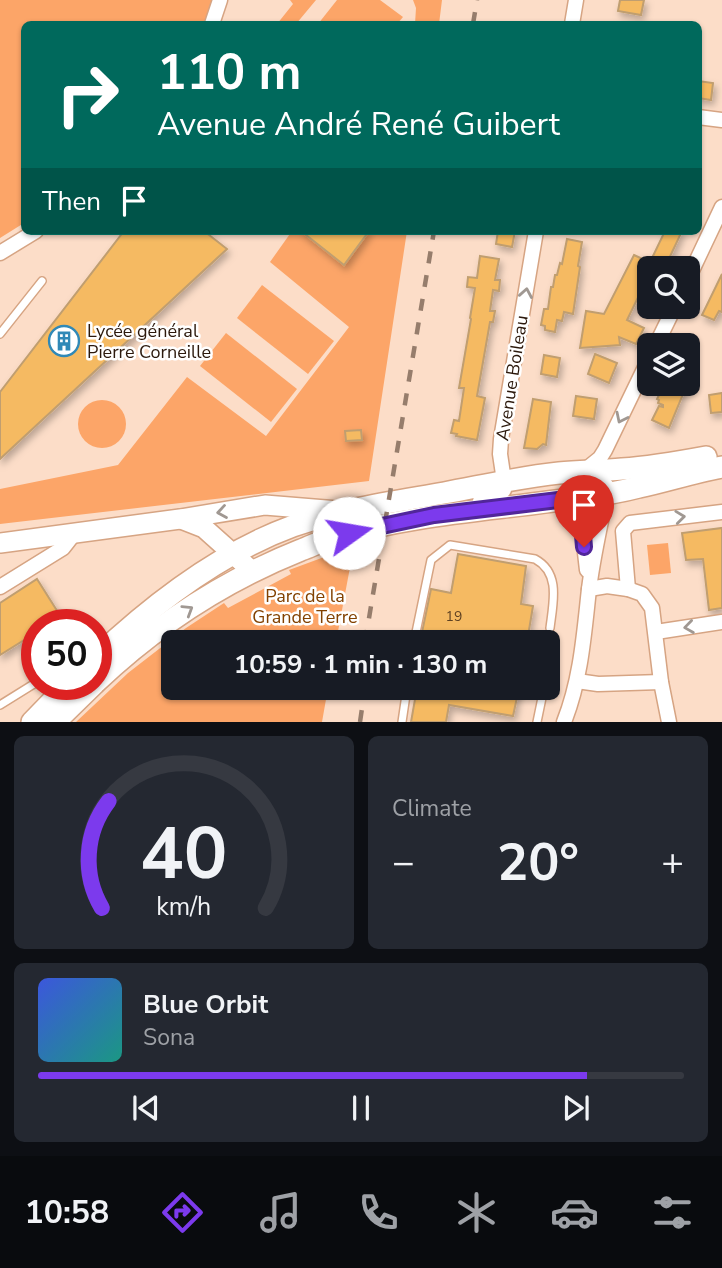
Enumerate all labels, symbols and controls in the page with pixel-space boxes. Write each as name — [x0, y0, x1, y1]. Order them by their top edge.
text: 110 m — [157, 39, 301, 106]
icon: right — [42, 49, 133, 140]
text: Avenue André René Guibert — [157, 103, 560, 146]
icon: arrive — [115, 182, 153, 220]
text: Then — [42, 184, 101, 219]
map controls — [637, 256, 700, 396]
button: search — [637, 256, 700, 319]
one-way arrow — [518, 287, 533, 299]
street label: Avenue Boileau — [490, 314, 534, 442]
place label: Lycée général Pierre Corneille — [87, 319, 211, 364]
building icon: Lycée général Pierre Corneille — [47, 324, 81, 358]
button: layers — [637, 333, 700, 396]
one-way arrow — [615, 411, 629, 423]
pin — [554, 475, 614, 547]
icon: arrive — [565, 486, 603, 524]
position arrow — [312, 496, 386, 570]
one-way arrow — [217, 504, 228, 519]
one-way arrow — [674, 509, 686, 524]
park label: Parc de la Grande Terre — [252, 584, 358, 629]
one-way arrow — [181, 605, 194, 618]
house number: 19 — [446, 607, 462, 626]
speed limit sign: 50 — [21, 609, 112, 700]
one-way arrow — [683, 619, 695, 634]
text: 10:59 · 1 min · 130 m — [234, 647, 487, 682]
text: Climate — [392, 793, 472, 824]
text: 40 — [140, 805, 228, 905]
text: 20° — [497, 827, 579, 898]
text: − — [392, 837, 415, 888]
text: + — [661, 837, 684, 888]
text: km/h — [156, 890, 212, 924]
text: Blue Orbit — [143, 987, 268, 1022]
text: Sona — [143, 1022, 195, 1053]
icon: previous — [127, 1089, 165, 1127]
icon: pause — [342, 1089, 380, 1127]
icon: next — [557, 1089, 595, 1127]
icon: directions — [158, 1188, 207, 1237]
icon: music — [256, 1188, 305, 1237]
icon: phone — [354, 1188, 403, 1237]
icon: climate — [452, 1188, 501, 1237]
icon: car — [550, 1188, 599, 1237]
icon: filters — [648, 1188, 697, 1237]
text: 10:58 — [25, 1191, 109, 1234]

